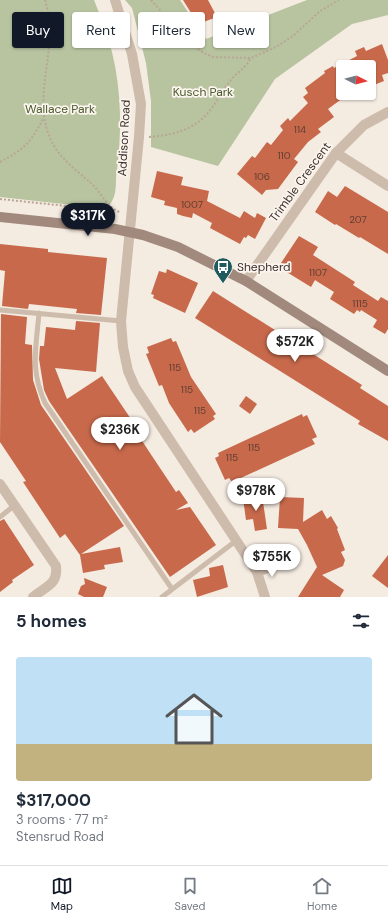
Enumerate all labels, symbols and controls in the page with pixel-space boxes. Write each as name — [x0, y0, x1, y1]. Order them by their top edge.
chip: Buy — [12, 12, 64, 48]
chip: Rent — [72, 12, 130, 48]
chip: Filters — [138, 12, 205, 48]
chip: New — [213, 12, 269, 48]
north arrow — [336, 60, 376, 100]
map controls — [336, 60, 376, 100]
park label: Kusch Park — [173, 84, 233, 100]
street label: Addison Road — [114, 99, 134, 177]
park label: Wallace Park — [25, 101, 95, 117]
house number: 114 — [294, 123, 306, 136]
street label: Trimble Crescent — [266, 139, 335, 225]
house number: 110 — [277, 149, 291, 162]
house number: 106 — [254, 170, 270, 183]
house number: 1007 — [181, 198, 203, 211]
pin: $317K — [60, 203, 116, 237]
text: $317K — [70, 207, 106, 224]
house number: 207 — [349, 213, 367, 226]
bus stop icon: Shepherd — [212, 256, 234, 284]
place label: Shepherd — [237, 259, 291, 275]
house number: 1107 — [309, 266, 327, 279]
house number: 1115 — [352, 297, 368, 310]
pin: $572K — [267, 329, 323, 363]
text: $572K — [276, 333, 314, 350]
house number: 115 — [169, 361, 181, 374]
house number: 115 — [181, 383, 193, 396]
house number: 115 — [194, 404, 206, 417]
pin: $236K — [92, 417, 148, 451]
text: $236K — [100, 421, 140, 438]
house number: 115 — [248, 441, 260, 454]
house number: 115 — [226, 451, 238, 464]
pin: $978K — [228, 478, 284, 512]
text: $978K — [236, 482, 276, 499]
pin: $755K — [244, 544, 300, 578]
text: $755K — [252, 548, 292, 565]
text: 5 homes — [16, 610, 87, 632]
icon: filters — [350, 610, 372, 632]
icon: home — [158, 683, 230, 755]
text: $317,000 — [16, 789, 91, 811]
text: 3 rooms · 77 m² — [16, 811, 108, 828]
text: Stensrud Road — [16, 828, 104, 845]
tab: Map — [51, 875, 73, 913]
tab: Saved — [175, 875, 205, 913]
tab: Home — [307, 875, 337, 913]

